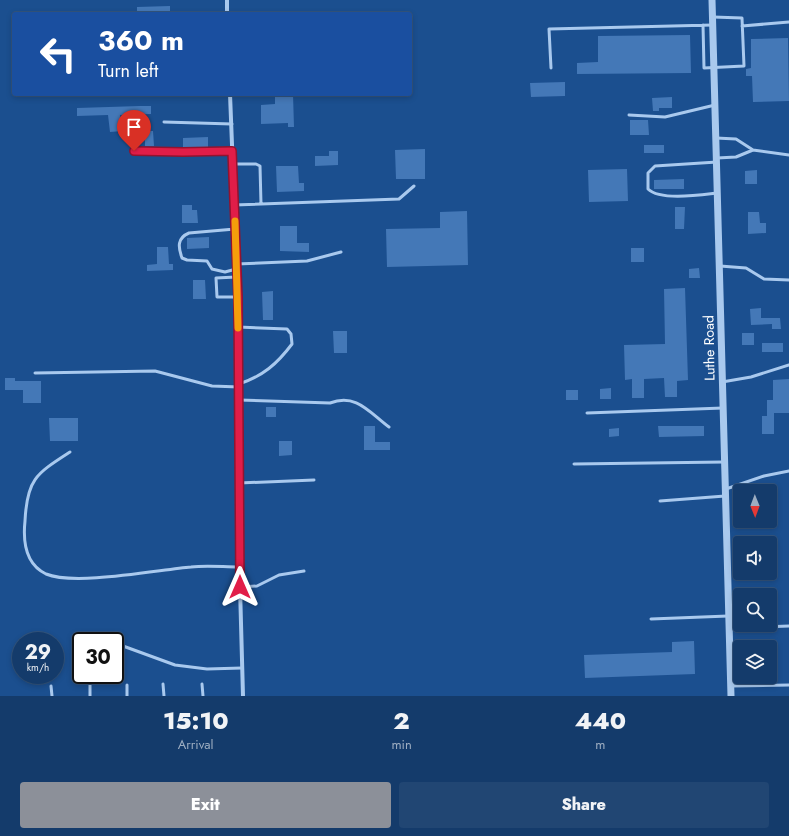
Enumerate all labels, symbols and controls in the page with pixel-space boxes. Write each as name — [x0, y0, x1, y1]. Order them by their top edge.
text: 360 m — [98, 20, 184, 61]
icon: left — [32, 28, 84, 80]
text: Turn left — [98, 58, 158, 84]
pin — [117, 110, 151, 151]
icon: arrive — [123, 116, 145, 138]
street label: Luthe Road — [698, 315, 720, 381]
north arrow — [733, 484, 777, 528]
map controls — [733, 484, 777, 684]
button: sound — [733, 536, 777, 580]
position arrow — [219, 566, 261, 608]
button: search — [733, 588, 777, 632]
speed limit sign: 30 — [72, 632, 124, 684]
text: 29 — [25, 638, 51, 667]
button: layers — [733, 640, 777, 684]
text: km/h — [27, 660, 49, 675]
text: 15:10 — [163, 703, 228, 738]
text: 2 — [393, 703, 410, 738]
text: 440 — [575, 703, 626, 738]
text: Arrival — [178, 735, 214, 754]
text: min — [391, 735, 412, 754]
text: m — [595, 735, 605, 754]
button: Exit — [20, 782, 391, 828]
button: Share — [399, 782, 769, 828]

